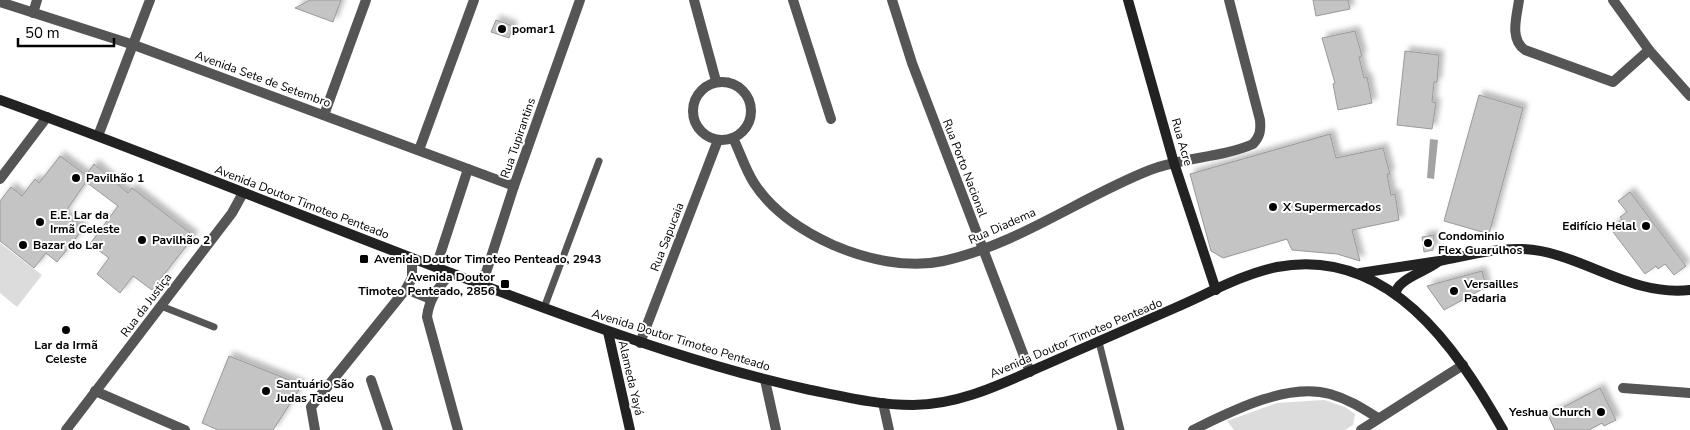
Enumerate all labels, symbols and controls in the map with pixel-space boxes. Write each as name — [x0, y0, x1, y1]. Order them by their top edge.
scale bar — [18, 15, 114, 47]
place label: pomar1 — [512, 21, 555, 37]
text: 50 m — [25, 23, 60, 43]
marker: pomar1 — [496, 23, 508, 35]
street label: Avenida Sete de Setembro — [193, 47, 333, 111]
street label: Rua Tupirantins — [497, 95, 539, 180]
street label: Rua Acre — [1168, 116, 1196, 168]
street label: Rua Porto Nacional — [939, 117, 991, 220]
street label: Avenida Doutor Timoteo Penteado — [212, 161, 392, 243]
place label: Pavilhão 1 — [86, 170, 144, 186]
marker: Pavilhão 1 — [70, 172, 82, 184]
place label: X Supermercados — [1282, 199, 1381, 215]
street label: Rua Sapucaia — [647, 200, 687, 274]
marker: X Supermercados — [1267, 201, 1279, 213]
street label: Rua Diadema — [966, 204, 1038, 248]
place label: E.E. Lar da Irmã Celeste — [50, 207, 120, 237]
marker: E.E. Lar da Irmã Celeste — [34, 216, 46, 228]
place label: Edifício Helal — [1562, 218, 1636, 234]
marker: Edifício Helal — [1640, 220, 1652, 232]
place label: Condominio Flex Guarulhos — [1438, 228, 1523, 258]
place label: Pavilhão 2 — [152, 232, 210, 248]
marker: Pavilhão 2 — [136, 234, 148, 246]
place label: Bazar do Lar — [33, 237, 104, 253]
marker: Condominio Flex Guarulhos — [1422, 237, 1434, 249]
marker: Bazar do Lar — [17, 239, 29, 251]
place label: Avenida Doutor Timoteo Penteado, 2943 — [374, 251, 601, 267]
marker: Avenida Doutor Timoteo Penteado, 2943 — [358, 253, 370, 265]
place label: Avenida Doutor Timoteo Penteado, 2856 — [358, 269, 495, 299]
street label: Rua da Justiça — [117, 270, 175, 340]
place label: Versailles Padaria — [1463, 276, 1519, 306]
marker: Avenida Doutor Timoteo Penteado, 2856 — [499, 278, 511, 290]
marker: Versailles Padaria — [1448, 285, 1460, 297]
street label: Avenida Doutor Timoteo Penteado — [987, 294, 1165, 382]
street label: Avenida Doutor Timoteo Penteado — [590, 305, 772, 375]
marker: Lar da Irmã Celeste — [60, 324, 72, 336]
place label: Lar da Irmã Celeste — [34, 337, 98, 367]
street label: Alameda Yayá — [615, 339, 647, 417]
place label: Santuário São Judas Tadeu — [275, 376, 354, 406]
marker: Santuário São Judas Tadeu — [260, 385, 272, 397]
place label: Yeshua Church — [1508, 404, 1591, 420]
marker: Yeshua Church — [1595, 406, 1607, 418]

